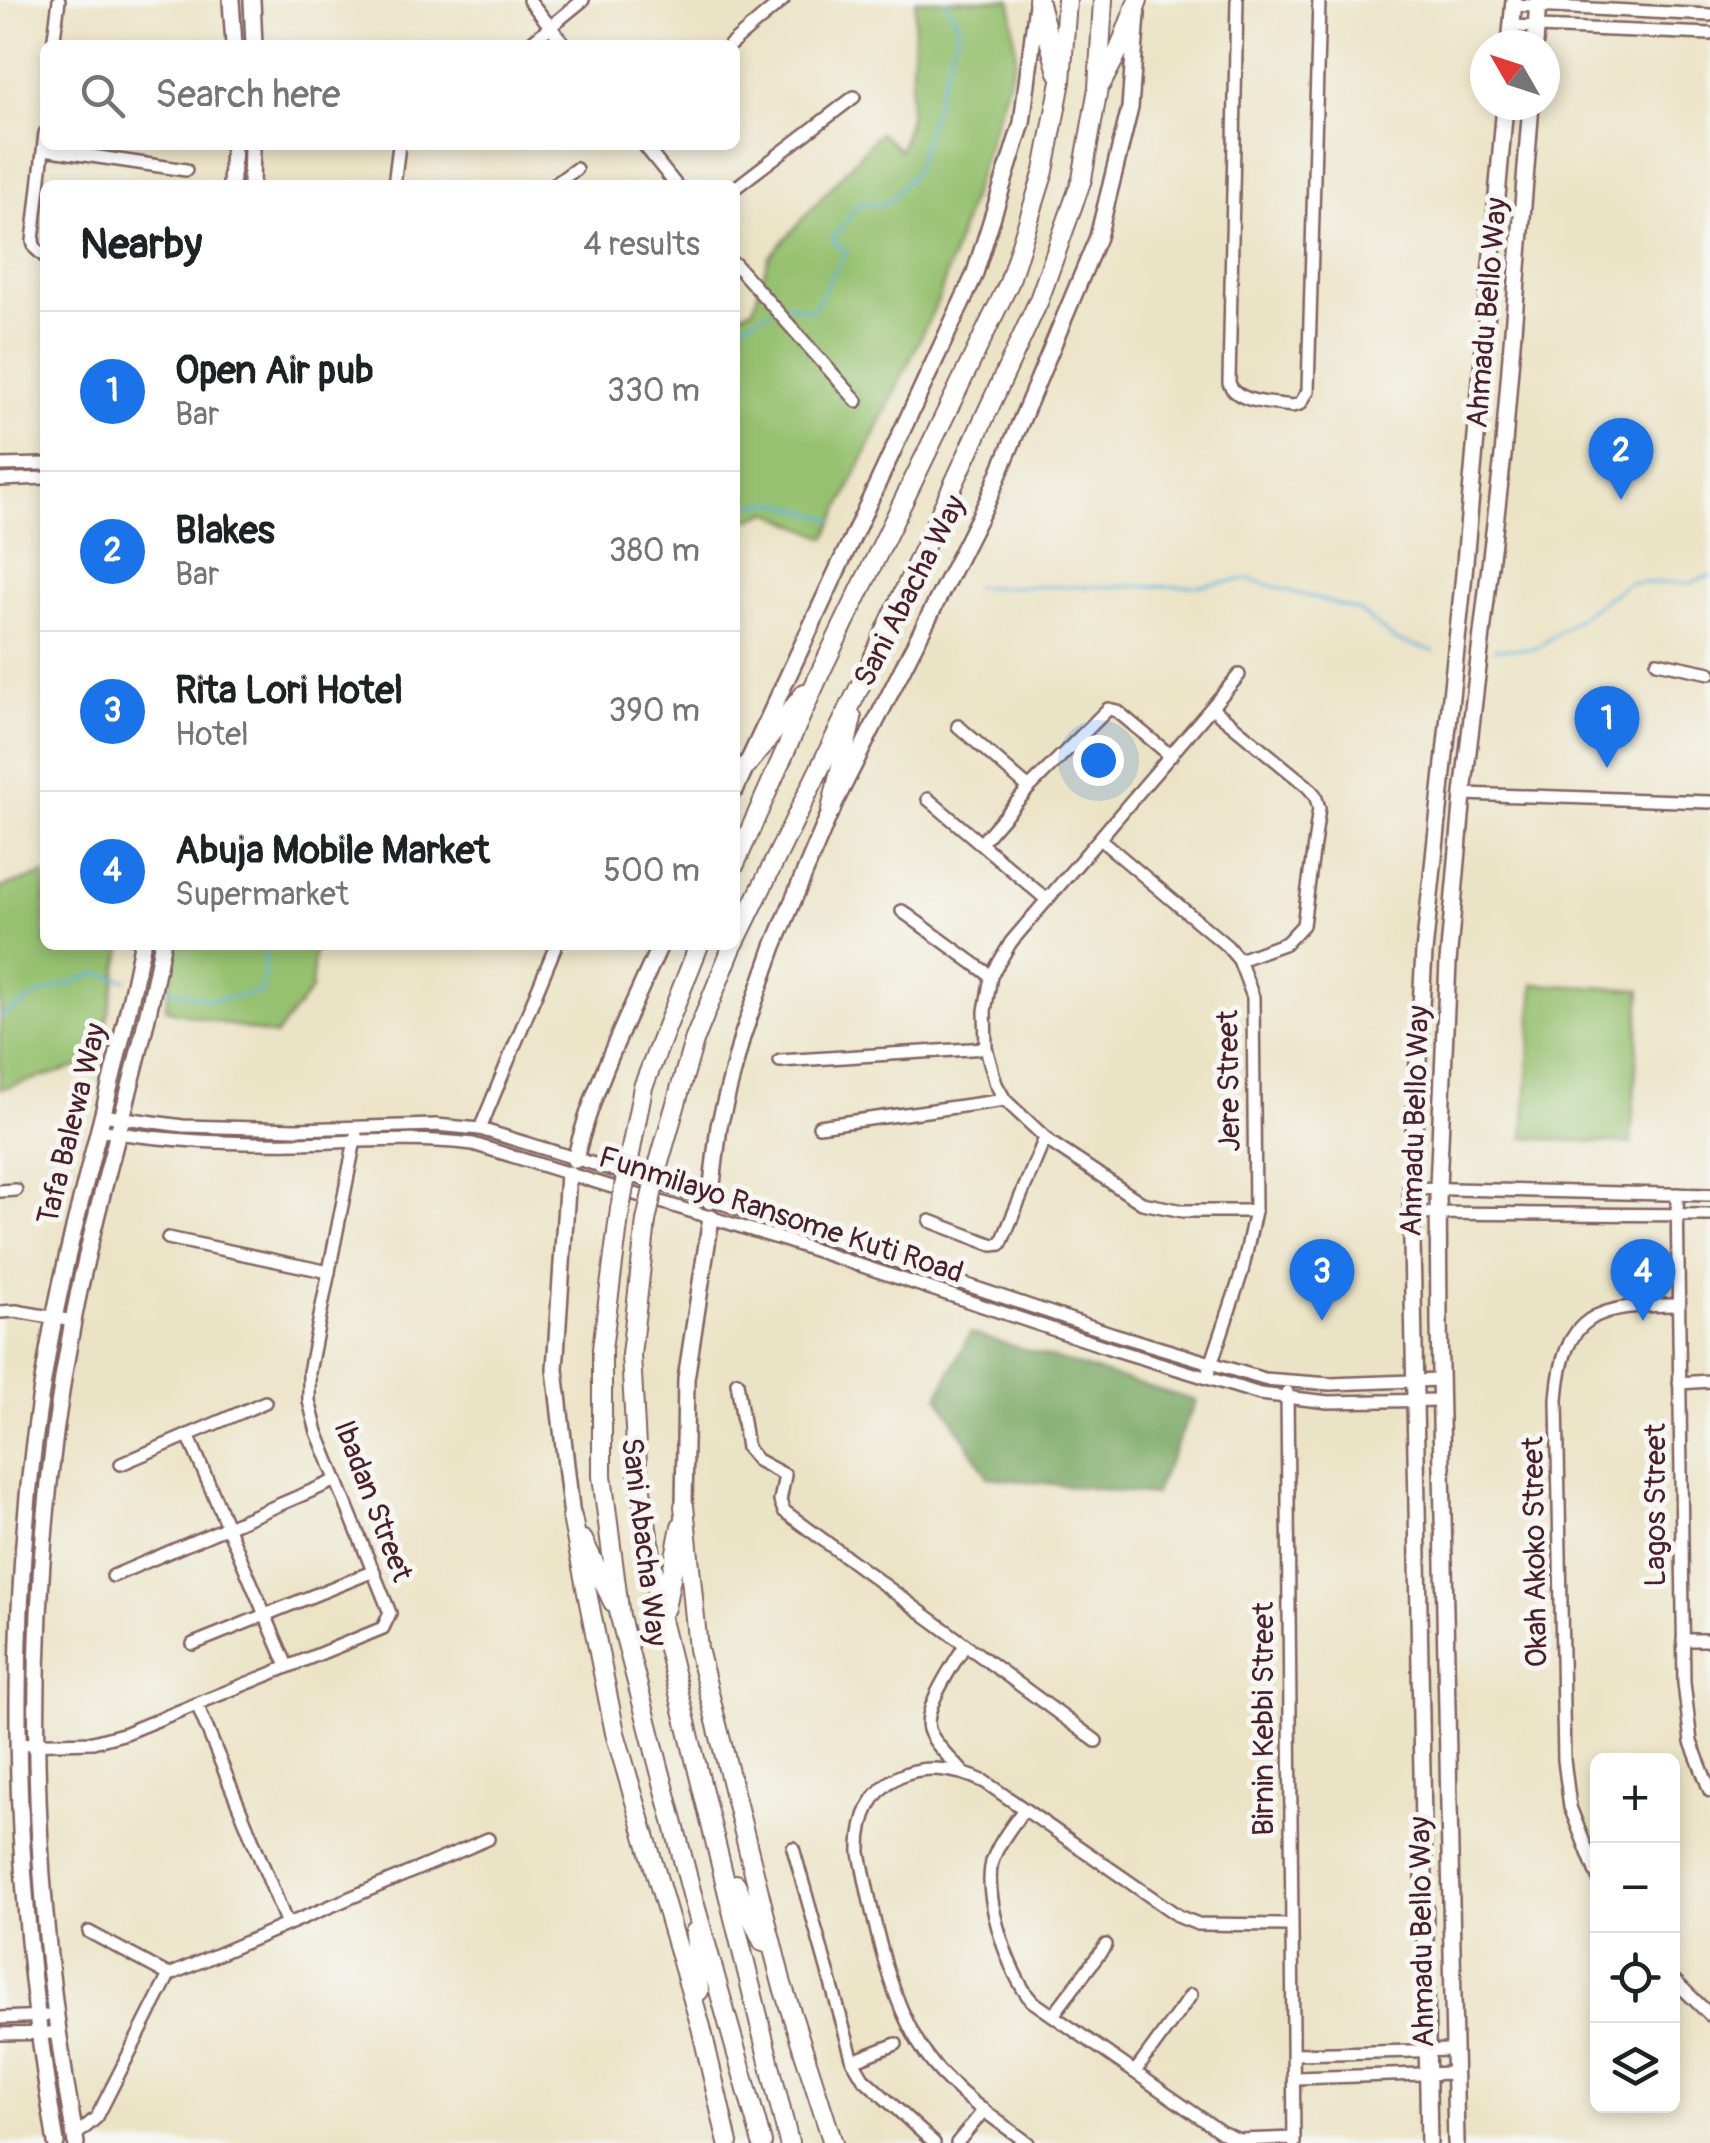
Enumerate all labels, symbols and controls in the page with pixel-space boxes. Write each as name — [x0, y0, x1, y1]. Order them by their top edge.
north arrow — [1470, 30, 1560, 120]
search box — [40, 40, 740, 150]
icon: search — [75, 68, 130, 123]
text: Search here — [155, 71, 341, 119]
street label: Ahmadu Bello Way — [1458, 196, 1516, 430]
text: Nearby — [80, 219, 202, 271]
text: 4 results — [583, 225, 700, 265]
text: Open Air pub — [175, 347, 374, 395]
text: 1 — [106, 371, 119, 411]
text: 330 m — [607, 371, 700, 411]
text: Bar — [175, 395, 219, 435]
pin: 2 — [1588, 418, 1654, 500]
street label: Sani Abacha Way — [846, 489, 974, 693]
text: Blakes — [175, 507, 275, 555]
text: 2 — [104, 531, 121, 571]
text: 380 m — [609, 531, 700, 571]
text: Bar — [175, 555, 219, 595]
text: Rita Lori Hotel — [175, 667, 403, 715]
pin: 1 — [1574, 686, 1640, 768]
text: 3 — [104, 691, 121, 731]
text: 390 m — [608, 691, 700, 731]
text: Hotel — [175, 715, 249, 755]
your location — [1073, 735, 1124, 786]
text: Abuja Mobile Market — [175, 827, 490, 875]
text: 4 — [103, 851, 122, 891]
text: 500 m — [604, 851, 700, 891]
text: Supermarket — [175, 875, 349, 915]
street label: Ahmadu Bello Way — [1392, 1004, 1438, 1237]
street label: Jere Street — [1209, 1009, 1249, 1152]
street label: Tafa Balewa Way — [29, 1019, 115, 1229]
street label: Funmilayo Ransome Kuti Road — [594, 1138, 968, 1292]
pin: 3 — [1290, 1238, 1354, 1321]
pin: 4 — [1610, 1238, 1676, 1321]
street label: Ibadan Street — [325, 1415, 421, 1588]
street label: Lagos Street — [1637, 1422, 1674, 1587]
street label: Okah Akoko Street — [1514, 1435, 1556, 1668]
street label: Sani Abacha Way — [613, 1436, 675, 1648]
street label: Birnin Kebbi Street — [1245, 1601, 1282, 1836]
map controls — [1590, 1753, 1680, 2113]
button: + — [1590, 1753, 1680, 1843]
street label: Ahmadu Bello Way — [1401, 1816, 1443, 2048]
button: − — [1590, 1843, 1680, 1933]
button: locate — [1590, 1933, 1680, 2023]
button: layers — [1590, 2023, 1680, 2113]

